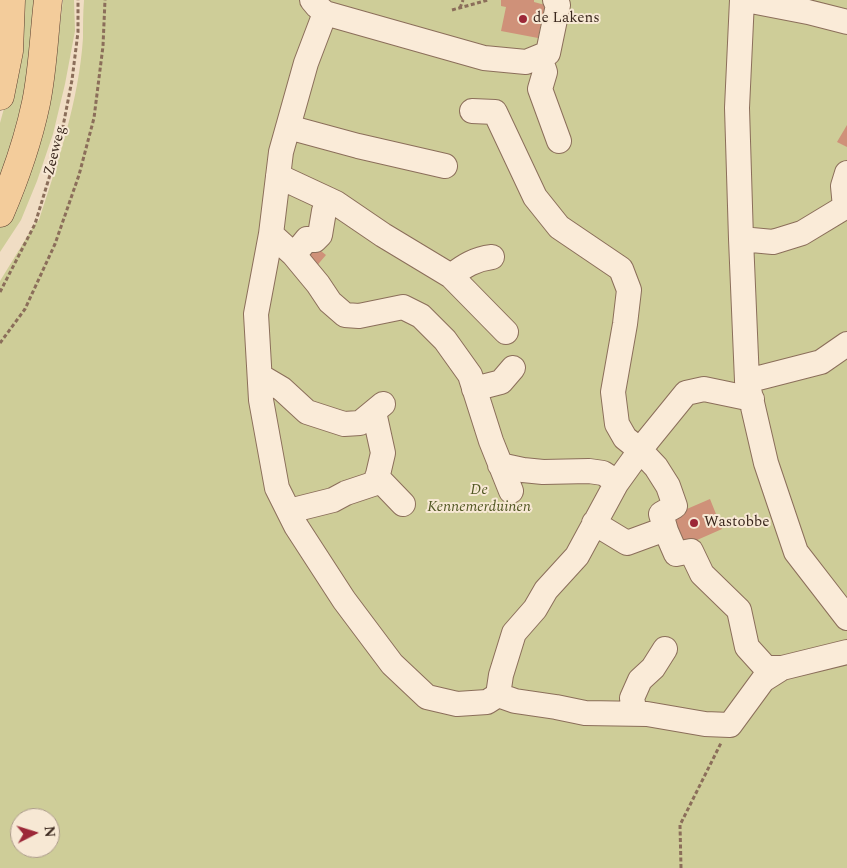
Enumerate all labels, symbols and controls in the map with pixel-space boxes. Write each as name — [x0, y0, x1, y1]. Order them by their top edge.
place label: de Lakens — [533, 10, 600, 28]
marker: de Lakens — [517, 13, 529, 25]
street label: Zeeweg — [41, 124, 71, 178]
park label: De Kennemerduinen — [427, 482, 531, 517]
place label: Wastobbe — [704, 514, 769, 532]
marker: Wastobbe — [688, 517, 700, 529]
north arrow — [10, 808, 60, 858]
text: N — [38, 825, 60, 838]

